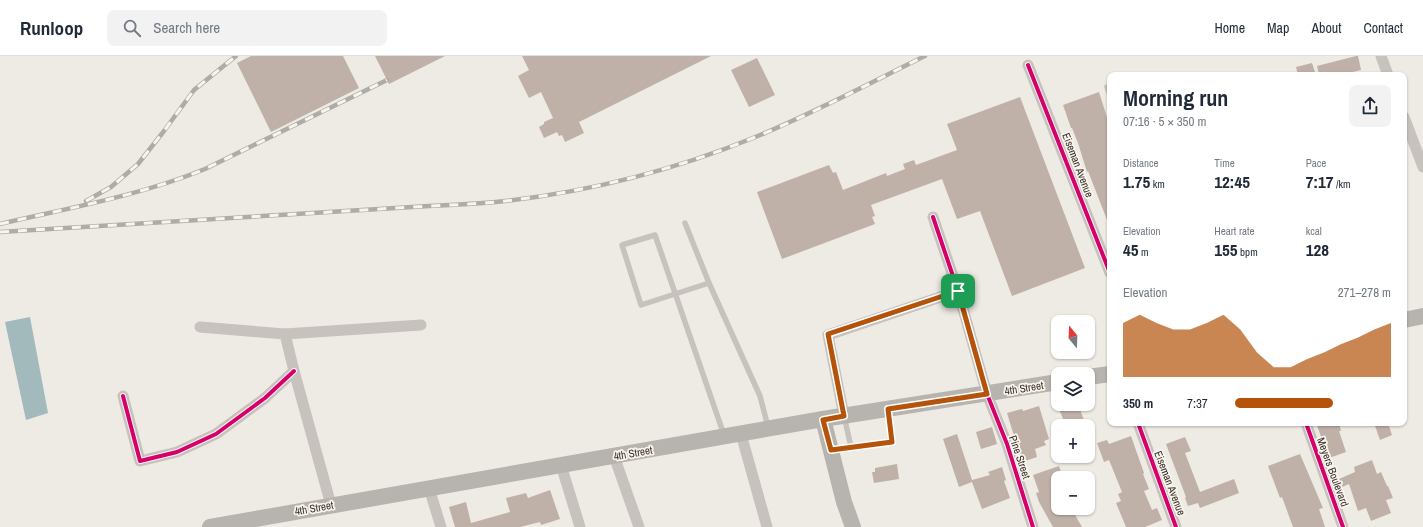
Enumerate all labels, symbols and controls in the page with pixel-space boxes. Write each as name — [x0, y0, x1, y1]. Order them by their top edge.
search box — [107, 10, 387, 46]
text: Runloop — [20, 15, 83, 41]
icon: search — [121, 17, 143, 39]
text: Search here — [153, 17, 220, 38]
text: Home — [1214, 19, 1245, 37]
text: Map — [1267, 19, 1289, 37]
text: About — [1311, 19, 1341, 37]
text: Contact — [1363, 19, 1403, 37]
text: Morning run — [1123, 83, 1228, 113]
button: share — [1349, 85, 1391, 127]
text: 07:16 · 5 × 350 m — [1123, 113, 1206, 130]
street label: Eiseman Avenue — [1059, 131, 1097, 199]
text: Distance — [1123, 156, 1159, 170]
text: Time — [1214, 156, 1235, 170]
text: Pace — [1306, 156, 1326, 170]
text: 1.75 — [1123, 170, 1150, 193]
text: 12:45 — [1214, 170, 1250, 193]
text: 7:17 — [1306, 170, 1334, 193]
text: km — [1150, 177, 1165, 191]
text: /km — [1334, 177, 1351, 191]
text: Elevation — [1123, 224, 1161, 238]
text: Heart rate — [1214, 224, 1254, 238]
text: kcal — [1306, 224, 1322, 238]
text: 45 — [1123, 238, 1139, 261]
text: 155 — [1214, 238, 1238, 261]
text: 128 — [1306, 238, 1329, 261]
text: m — [1139, 245, 1149, 259]
text: bpm — [1238, 245, 1258, 259]
pin — [941, 274, 975, 308]
icon: arrive — [947, 280, 969, 302]
text: Elevation — [1123, 284, 1167, 301]
text: 271–278 m — [1338, 284, 1391, 301]
north arrow — [1051, 315, 1095, 359]
map controls — [1051, 315, 1095, 515]
button: layers — [1051, 367, 1095, 411]
street label: 4th Street — [1004, 378, 1045, 398]
text: 350 m — [1123, 395, 1153, 412]
text: 7:37 — [1187, 395, 1208, 412]
button: + — [1051, 419, 1095, 463]
street label: Pine Street — [1006, 433, 1034, 481]
street label: Meyers Boulevard — [1314, 435, 1352, 509]
street label: 4th Street — [613, 443, 654, 463]
street label: Eiseman Avenue — [1151, 449, 1189, 517]
button: − — [1051, 471, 1095, 515]
street label: 4th Street — [294, 498, 335, 518]

